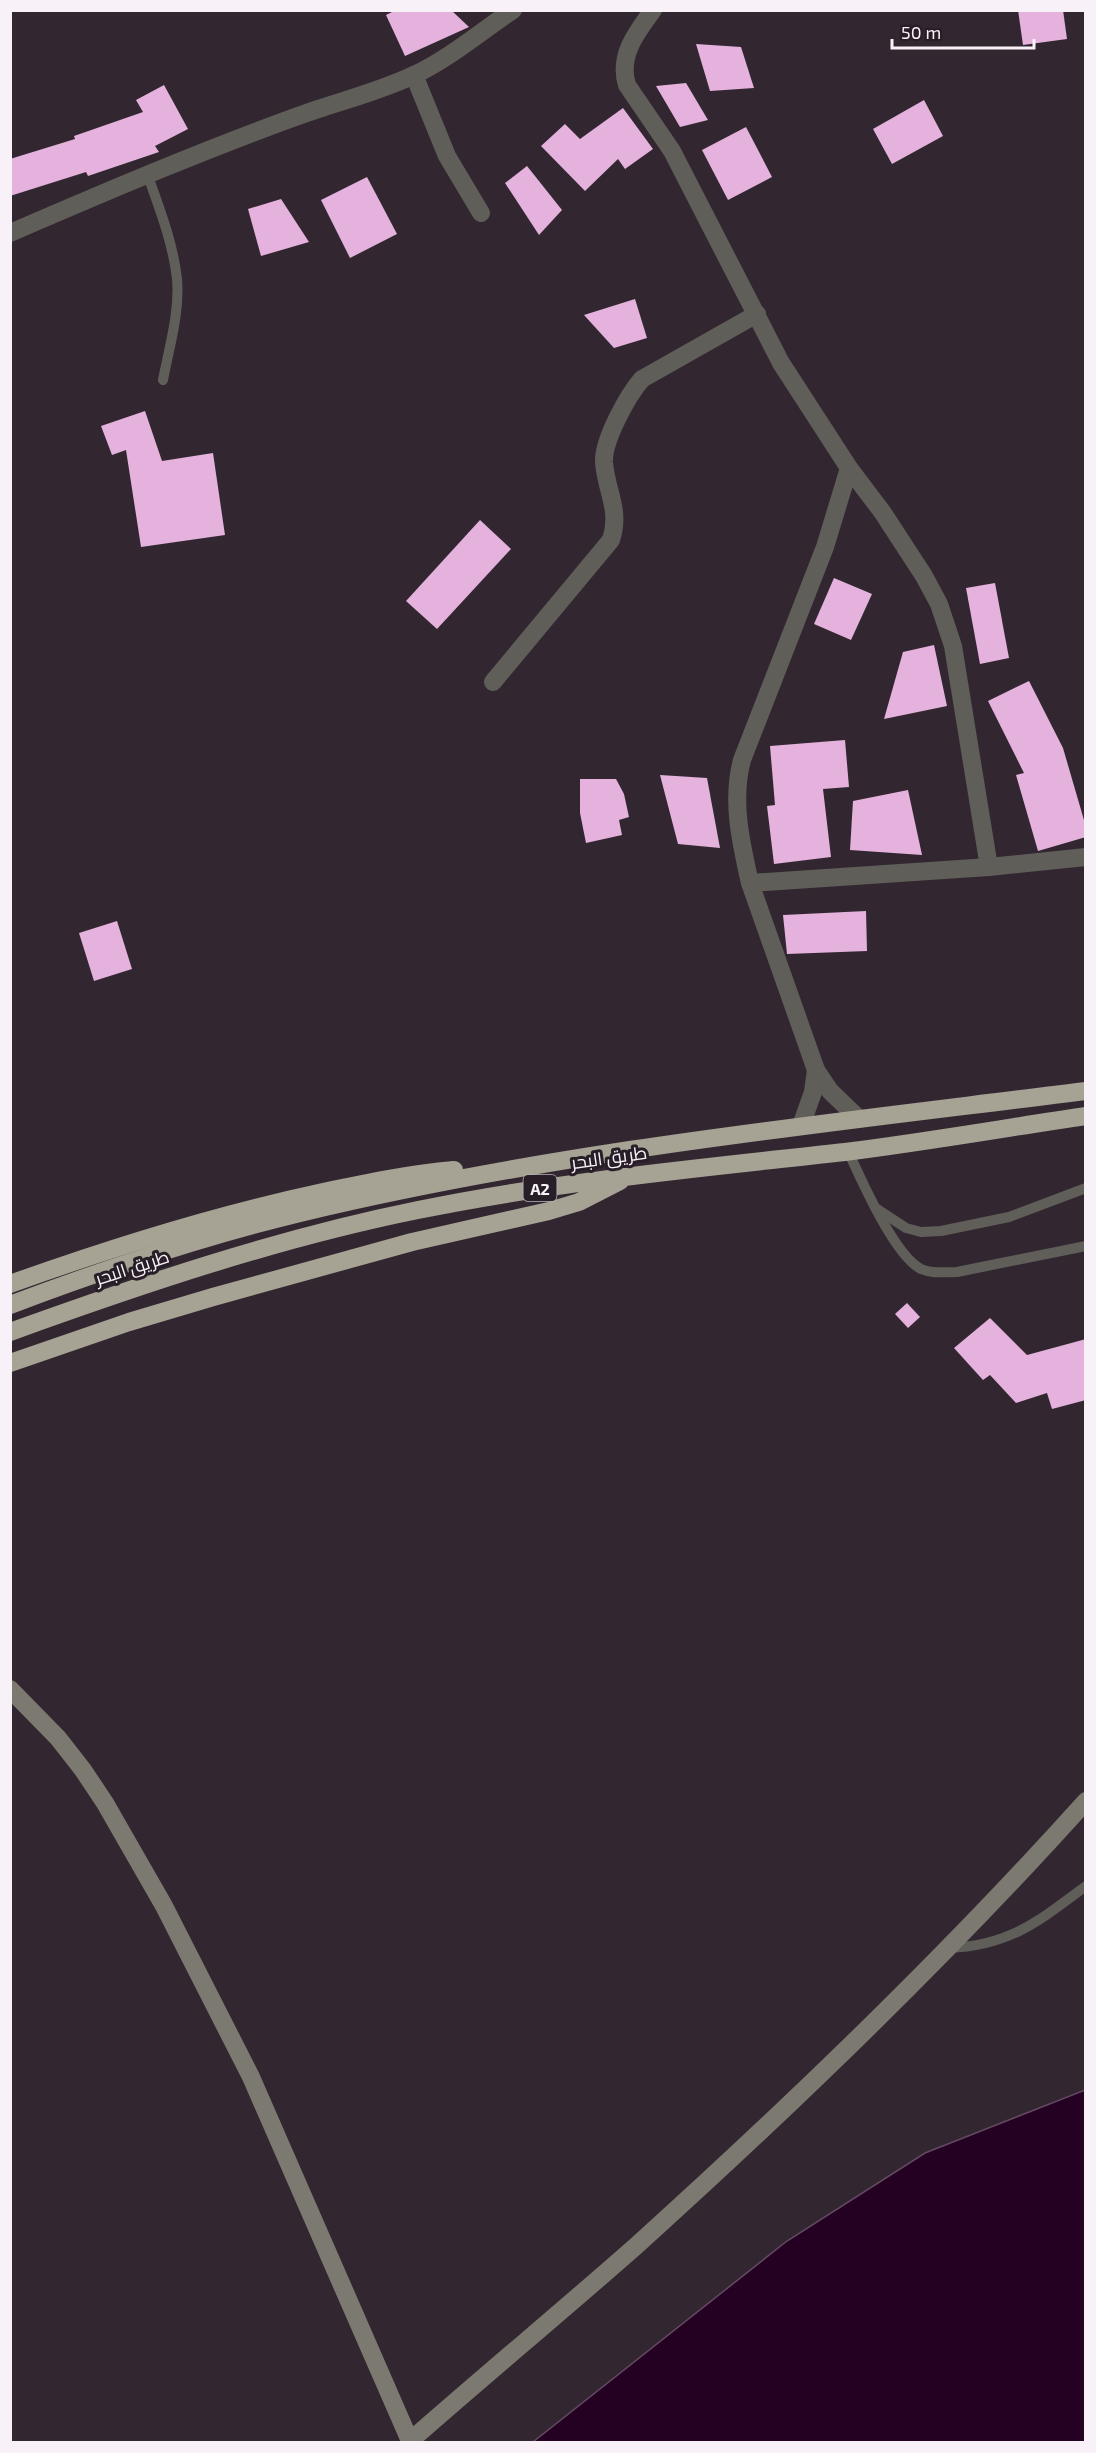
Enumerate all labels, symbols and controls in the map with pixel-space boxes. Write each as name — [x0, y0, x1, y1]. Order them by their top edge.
scale bar — [892, 12, 1034, 50]
text: 50 m — [901, 21, 941, 43]
street label: طريق البحر — [569, 1141, 649, 1175]
road number: A2 — [524, 1175, 556, 1201]
street label: طريق البحر — [91, 1245, 172, 1291]

